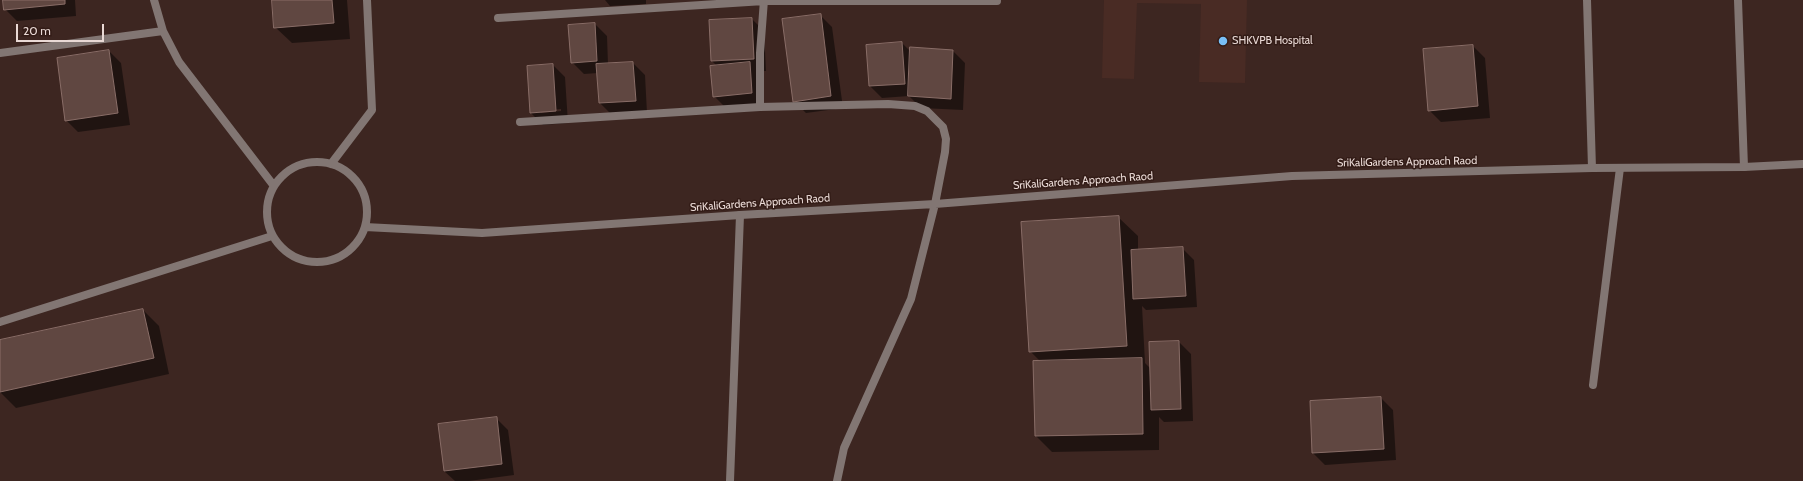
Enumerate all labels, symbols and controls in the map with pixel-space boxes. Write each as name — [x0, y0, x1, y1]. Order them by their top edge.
scale bar — [18, 16, 106, 42]
text: 20 m — [23, 23, 51, 38]
place label: SHKVPB Hospital — [1232, 34, 1313, 48]
marker: SHKVPB Hospital — [1217, 35, 1229, 47]
street label: SriKaliGardens Approach Raod — [1337, 154, 1477, 170]
street label: SriKaliGardens Approach Raod — [1013, 170, 1153, 192]
street label: SriKaliGardens Approach Raod — [690, 192, 830, 214]

